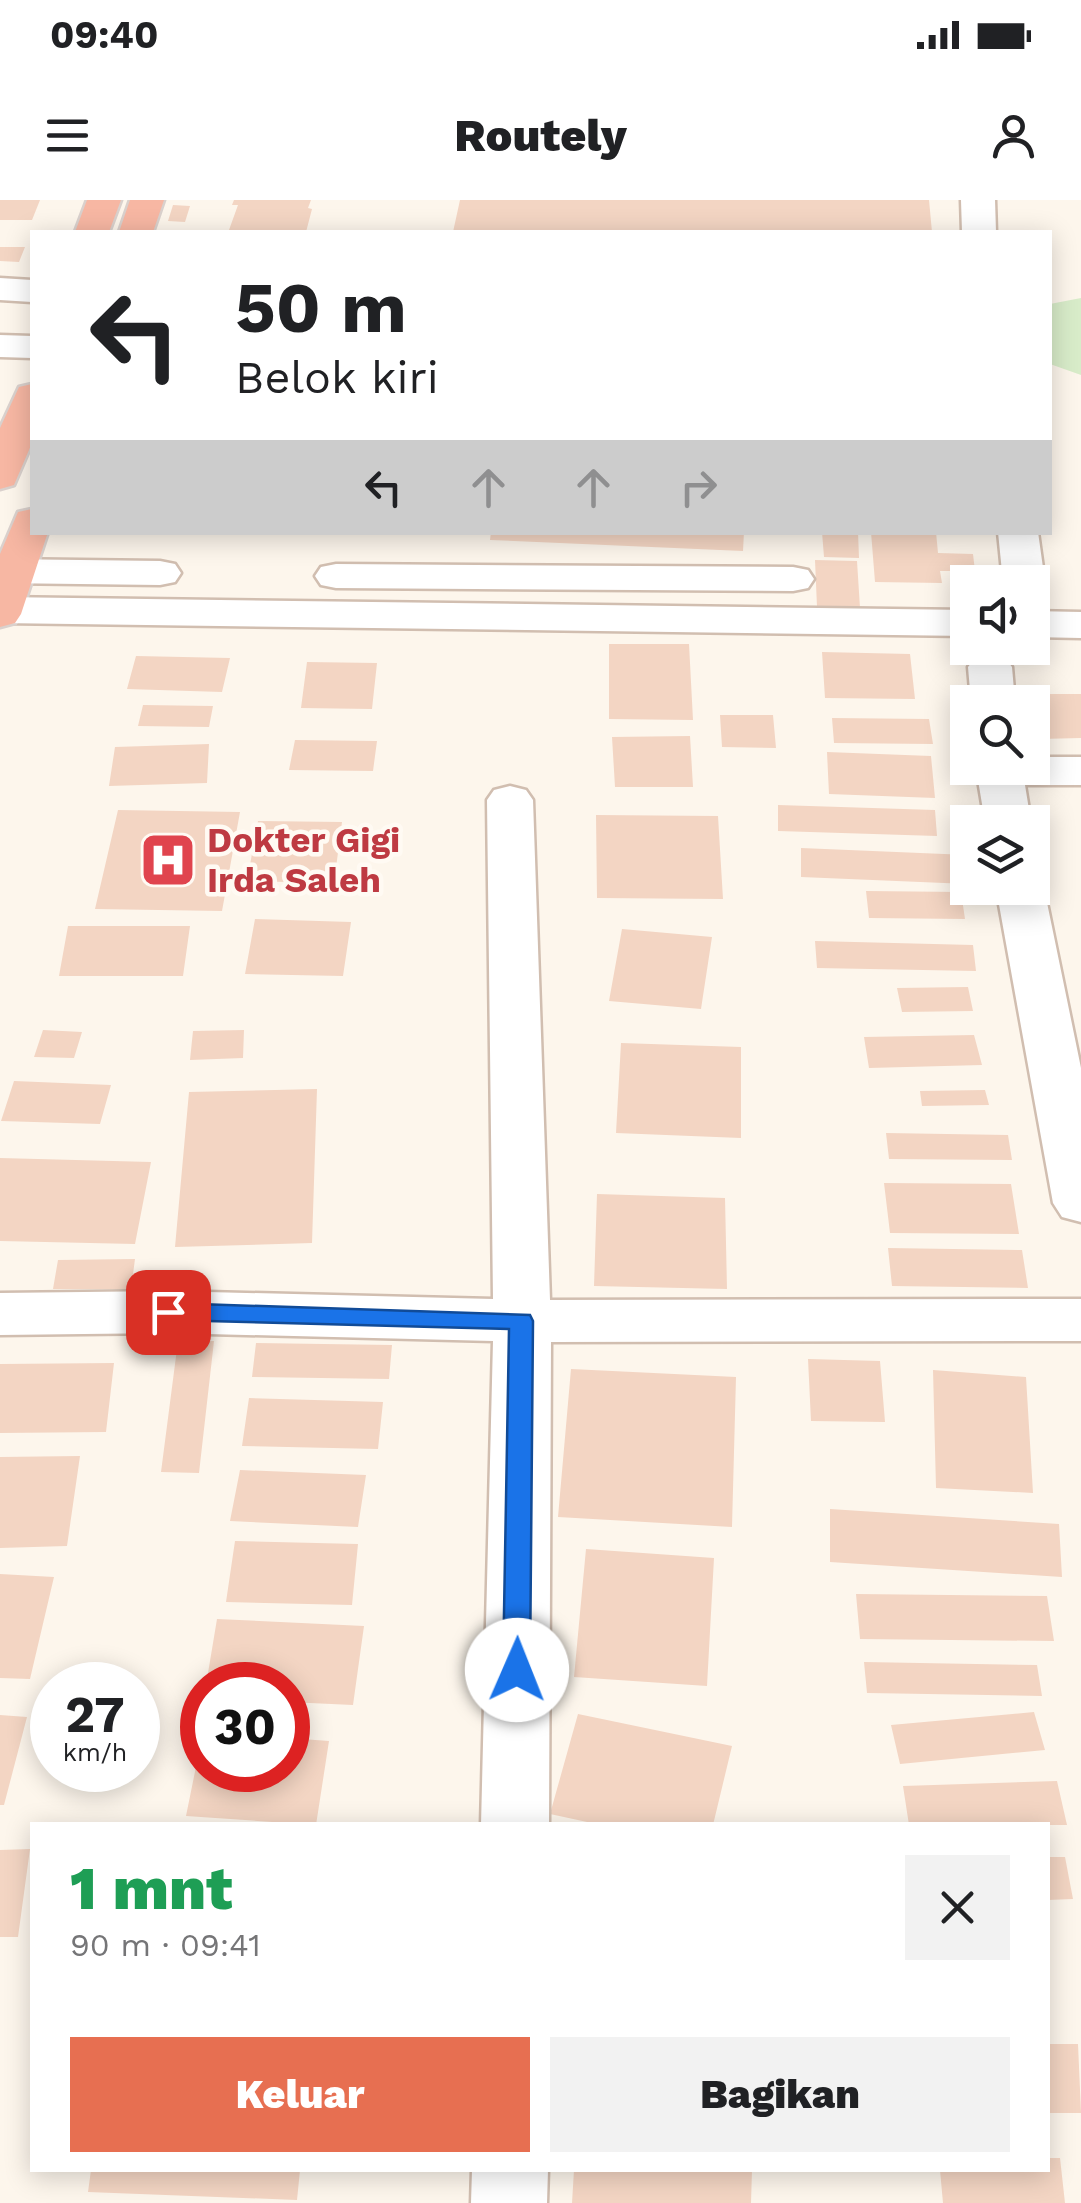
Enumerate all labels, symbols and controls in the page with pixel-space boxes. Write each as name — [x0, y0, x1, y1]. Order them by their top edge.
text: 09:40 — [50, 13, 158, 57]
icon: menu — [40, 108, 95, 163]
icon: person — [986, 108, 1041, 163]
text: Routely — [454, 109, 627, 162]
text: 50 m — [235, 267, 407, 349]
icon: left — [70, 270, 200, 400]
text: Belok kiri — [235, 351, 439, 404]
icon: left — [356, 460, 411, 515]
icon: ahead — [461, 460, 516, 515]
icon: ahead — [566, 460, 621, 515]
icon: right — [671, 460, 726, 515]
map controls — [950, 565, 1050, 905]
button: sound — [950, 565, 1050, 665]
button: search — [950, 685, 1050, 785]
button: layers — [950, 805, 1050, 905]
place label: Dokter Gigi Irda Saleh — [207, 819, 400, 901]
hospital icon: Dokter Gigi Irda Saleh — [138, 830, 198, 890]
pin — [126, 1270, 211, 1355]
icon: arrive — [141, 1285, 196, 1340]
position arrow — [465, 1618, 569, 1722]
speed limit sign: 30 — [180, 1662, 310, 1792]
text: 27 — [65, 1685, 125, 1744]
text: km/h — [63, 1738, 127, 1767]
text: 1 mnt — [70, 1853, 233, 1924]
button: close — [905, 1855, 1010, 1960]
text: 90 m · 09:41 — [70, 1926, 261, 1964]
button: Keluar — [70, 2037, 530, 2152]
button: Bagikan — [550, 2037, 1010, 2152]

